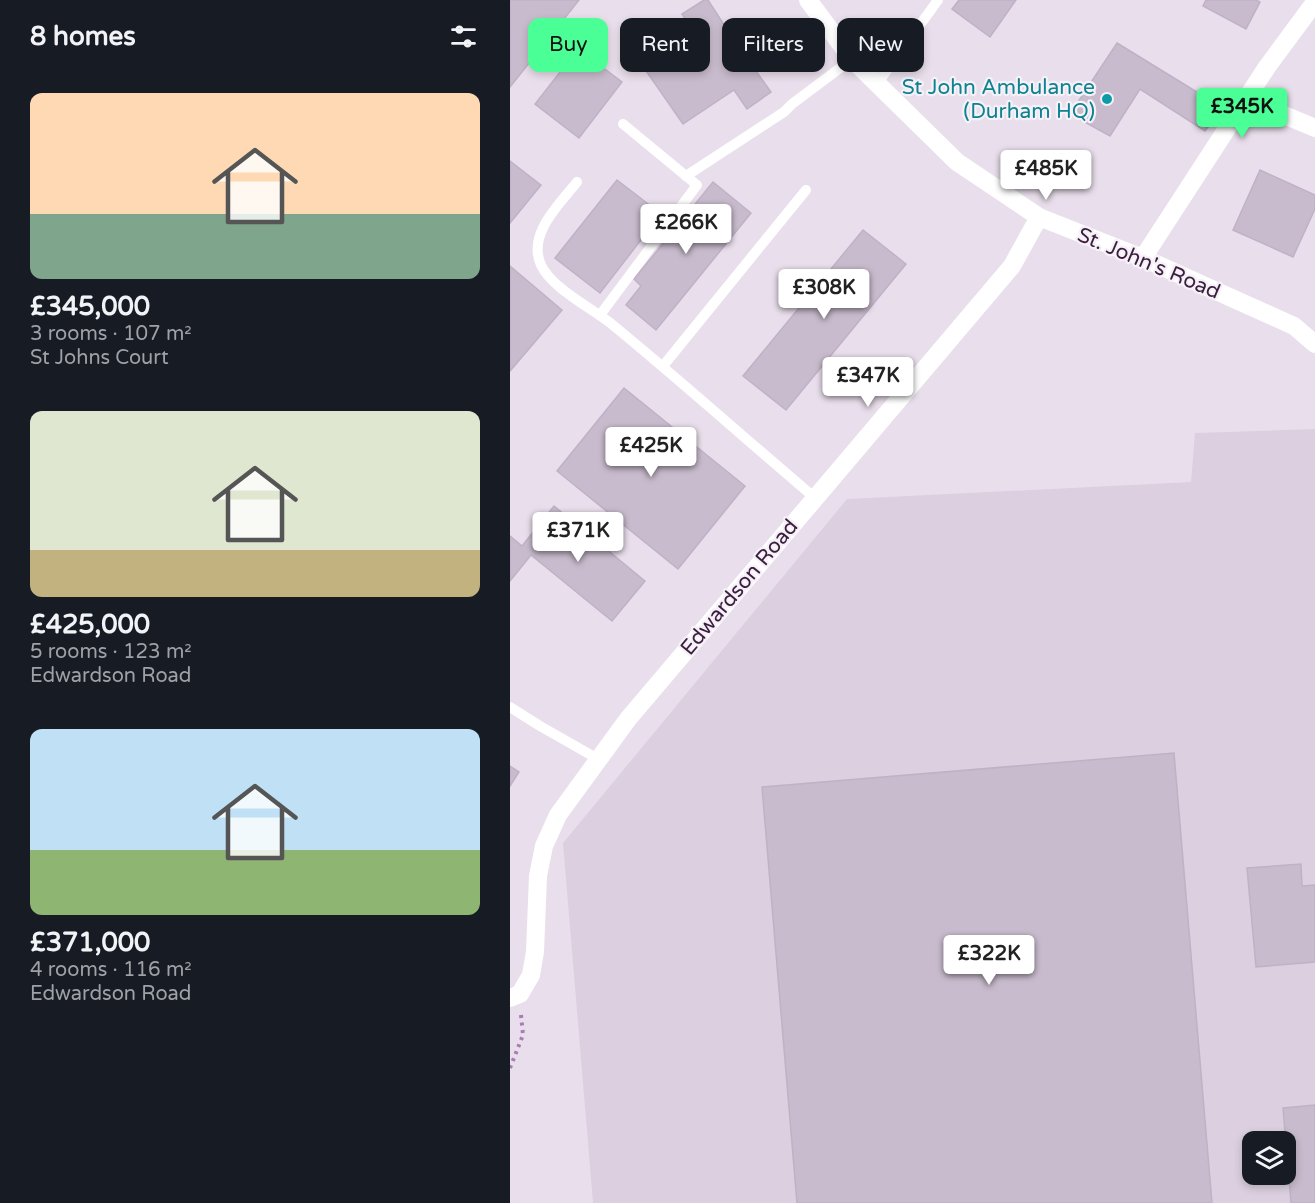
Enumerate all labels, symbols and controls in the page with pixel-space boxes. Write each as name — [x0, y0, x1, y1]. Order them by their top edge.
chip: Buy — [528, 18, 608, 72]
chip: Rent — [620, 18, 710, 72]
chip: Filters — [722, 18, 825, 72]
chip: New — [837, 18, 924, 72]
icon: filters — [447, 20, 480, 53]
text: 8 homes — [30, 21, 136, 52]
place label: St John Ambulance (Durham HQ) — [902, 75, 1095, 124]
pin: £345K — [1200, 88, 1284, 139]
marker: St John Ambulance (Durham HQ) — [1100, 92, 1114, 106]
text: £345K — [1210, 95, 1274, 119]
icon: home — [201, 132, 309, 240]
pin: £485K — [1004, 150, 1088, 201]
text: £485K — [1014, 157, 1078, 181]
pin: £266K — [644, 204, 728, 255]
text: £266K — [654, 211, 718, 235]
street label: St. John's Road — [1074, 222, 1224, 305]
pin: £308K — [782, 269, 866, 320]
text: £308K — [792, 276, 856, 300]
text: £345,000 — [30, 291, 150, 322]
text: 3 rooms · 107 m² — [30, 322, 192, 346]
text: St Johns Court — [30, 346, 169, 370]
pin: £347K — [826, 357, 910, 408]
text: £347K — [836, 364, 900, 388]
pin: £425K — [609, 427, 693, 478]
text: £425K — [619, 434, 683, 458]
icon: home — [201, 450, 309, 558]
pin: £371K — [536, 512, 620, 563]
street label: Edwardson Road — [675, 514, 803, 660]
text: £371K — [546, 519, 610, 543]
text: £425,000 — [30, 609, 150, 640]
text: 5 rooms · 123 m² — [30, 640, 192, 664]
text: Edwardson Road — [30, 664, 191, 688]
icon: home — [201, 768, 309, 876]
text: £371,000 — [30, 927, 150, 958]
pin: £322K — [947, 935, 1031, 986]
text: £322K — [957, 942, 1021, 966]
text: 4 rooms · 116 m² — [30, 958, 192, 982]
text: Edwardson Road — [30, 982, 191, 1006]
map controls — [1242, 1131, 1296, 1185]
button: layers — [1242, 1131, 1296, 1185]

